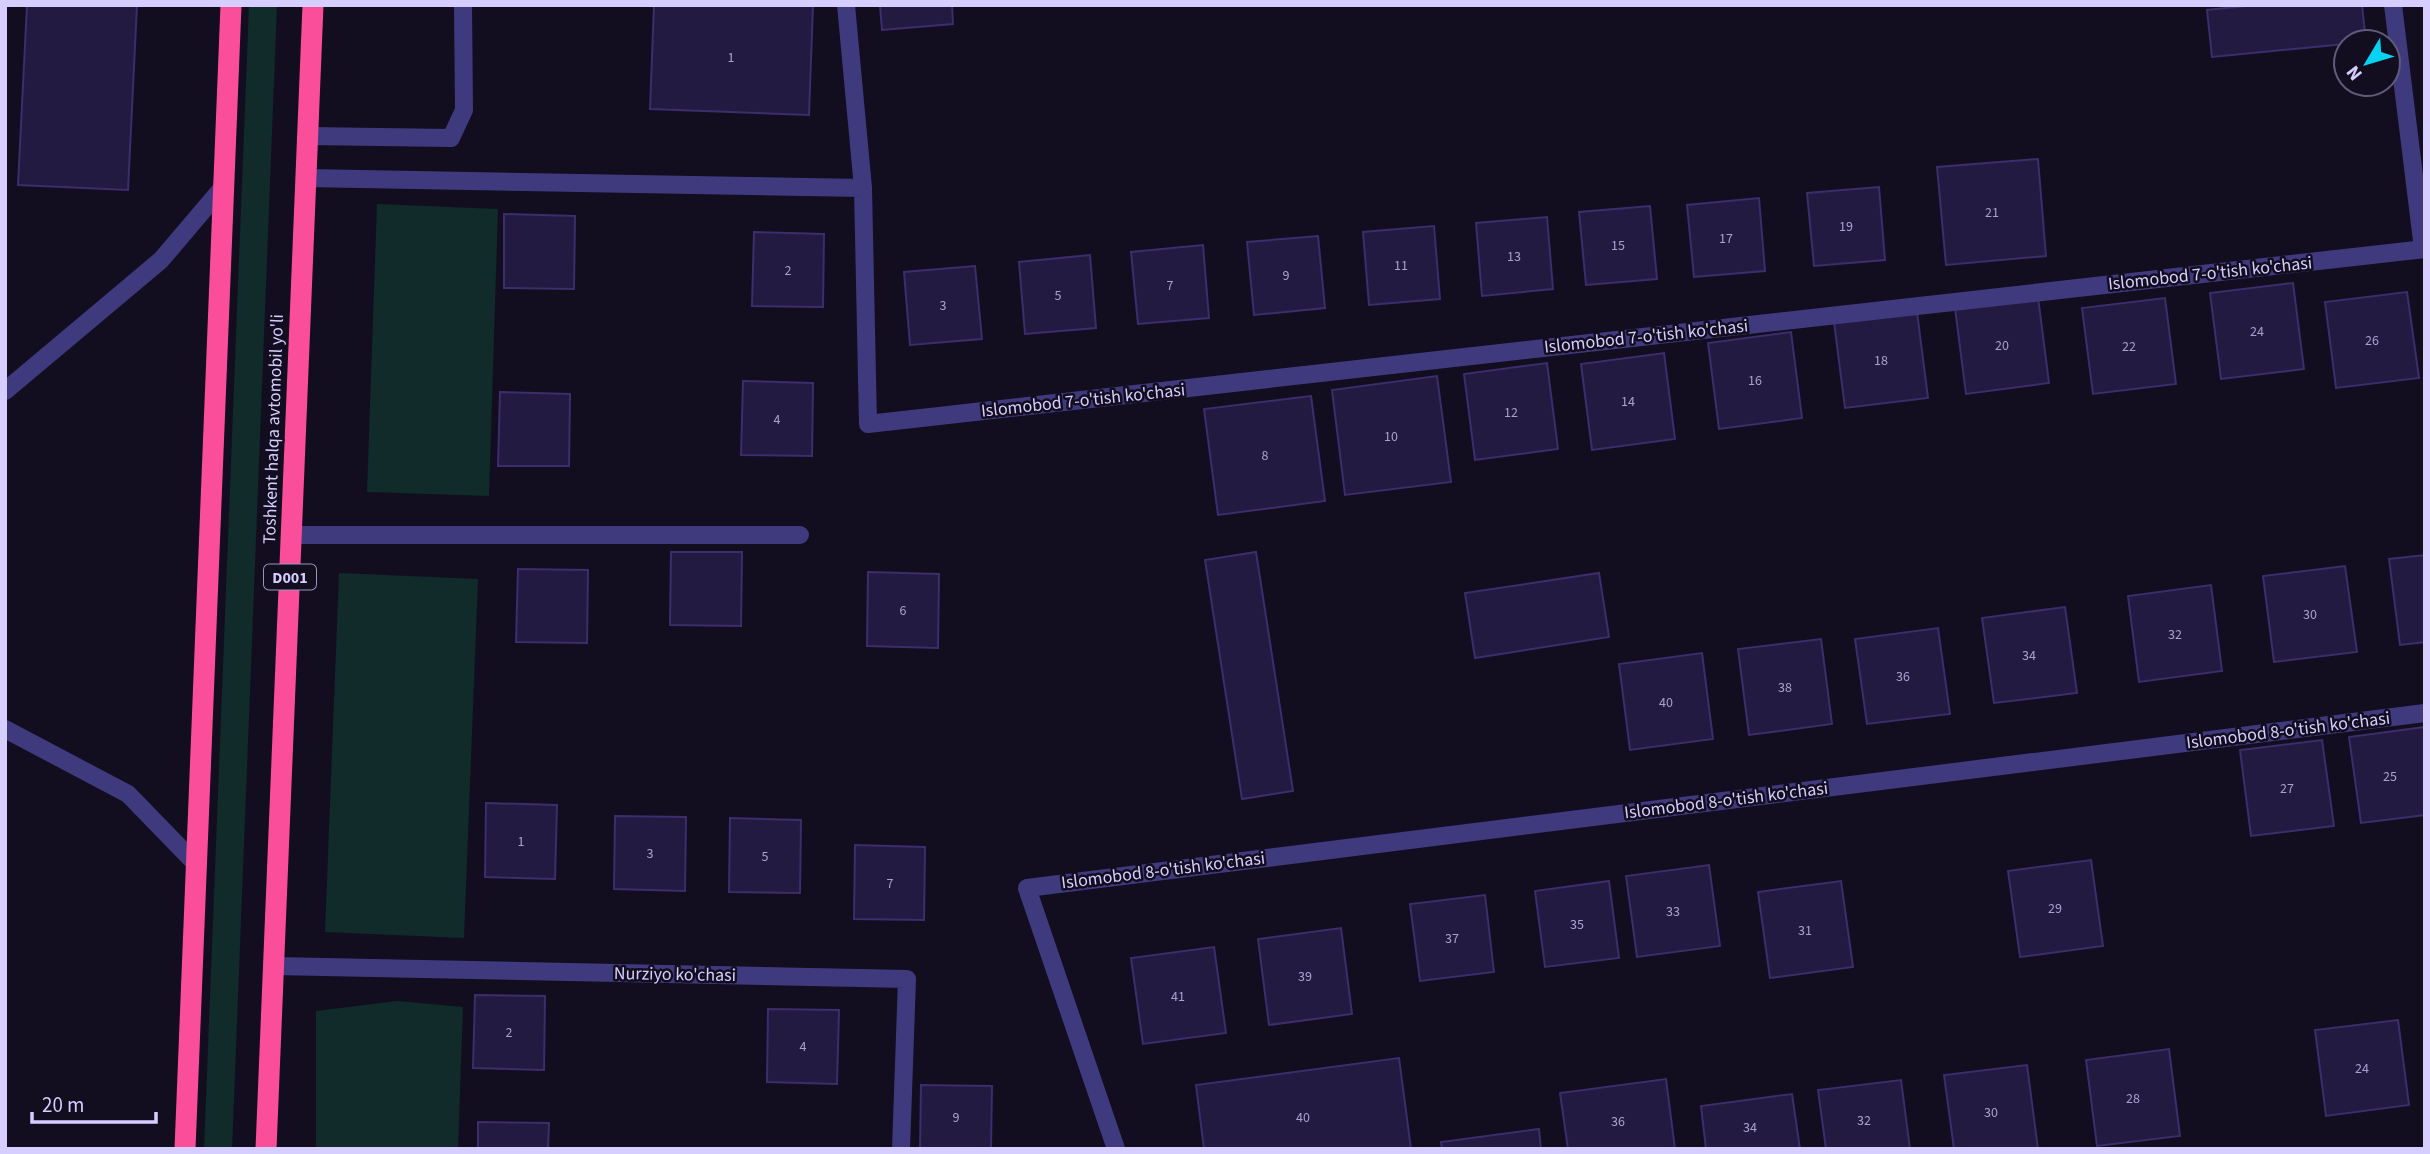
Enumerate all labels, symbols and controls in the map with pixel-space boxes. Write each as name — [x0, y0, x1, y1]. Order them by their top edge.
north arrow — [2332, 28, 2402, 98]
house number: 1 — [728, 48, 735, 68]
text: N — [2340, 59, 2369, 86]
house number: 21 — [1985, 203, 1999, 223]
house number: 19 — [1839, 217, 1853, 237]
house number: 17 — [1719, 229, 1733, 249]
house number: 15 — [1611, 236, 1625, 256]
house number: 13 — [1507, 247, 1521, 267]
street label: Islomobod 7-o'tish ko'chasi — [2107, 250, 2313, 297]
house number: 11 — [1394, 256, 1408, 276]
house number: 2 — [785, 261, 792, 281]
house number: 9 — [1283, 266, 1290, 286]
house number: 7 — [1167, 276, 1174, 296]
house number: 5 — [1055, 286, 1062, 306]
house number: 3 — [940, 296, 947, 316]
street label: Islomobod 7-o'tish ko'chasi — [1543, 313, 1749, 360]
street label: Toshkent halqa avtomobil yo'li — [257, 314, 290, 544]
house number: 24 — [2250, 322, 2264, 342]
house number: 26 — [2365, 331, 2379, 351]
house number: 20 — [1995, 336, 2009, 356]
house number: 22 — [2122, 337, 2136, 357]
house number: 18 — [1874, 351, 1888, 371]
house number: 16 — [1748, 371, 1762, 391]
street label: Islomobod 7-o'tish ko'chasi — [980, 377, 1186, 424]
house number: 14 — [1621, 392, 1635, 412]
house number: 12 — [1504, 403, 1518, 423]
house number: 4 — [774, 410, 781, 430]
house number: 10 — [1384, 427, 1398, 447]
house number: 8 — [1262, 446, 1269, 466]
road number: D001 — [264, 564, 316, 590]
house number: 6 — [900, 601, 907, 621]
house number: 30 — [2303, 605, 2317, 625]
house number: 32 — [2168, 625, 2182, 645]
house number: 34 — [2022, 646, 2036, 666]
house number: 36 — [1896, 667, 1910, 687]
house number: 38 — [1778, 678, 1792, 698]
house number: 40 — [1659, 693, 1673, 713]
street label: Islomobod 8-o'tish ko'chasi — [2185, 706, 2391, 755]
house number: 25 — [2383, 767, 2397, 787]
street label: Islomobod 8-o'tish ko'chasi — [1623, 776, 1829, 825]
house number: 27 — [2280, 779, 2294, 799]
house number: 1 — [518, 832, 525, 852]
house number: 3 — [647, 844, 654, 864]
street label: Islomobod 8-o'tish ko'chasi — [1060, 846, 1266, 895]
house number: 5 — [762, 847, 769, 867]
house number: 7 — [887, 874, 894, 894]
house number: 29 — [2048, 899, 2062, 919]
house number: 33 — [1666, 902, 1680, 922]
house number: 35 — [1570, 915, 1584, 935]
house number: 31 — [1798, 921, 1812, 941]
house number: 37 — [1445, 929, 1459, 949]
street label: Nurziyo ko'chasi — [614, 961, 736, 988]
house number: 39 — [1298, 967, 1312, 987]
house number: 41 — [1171, 987, 1185, 1007]
house number: 2 — [506, 1023, 513, 1043]
house number: 4 — [800, 1037, 807, 1057]
house number: 24 — [2355, 1059, 2369, 1079]
scale bar — [32, 1080, 156, 1124]
house number: 28 — [2126, 1089, 2140, 1109]
text: 20 m — [42, 1090, 84, 1120]
house number: 30 — [1984, 1103, 1998, 1123]
house number: 9 — [953, 1108, 960, 1128]
house number: 40 — [1296, 1108, 1310, 1128]
house number: 32 — [1857, 1111, 1871, 1131]
house number: 36 — [1611, 1112, 1625, 1132]
house number: 34 — [1743, 1118, 1757, 1138]

